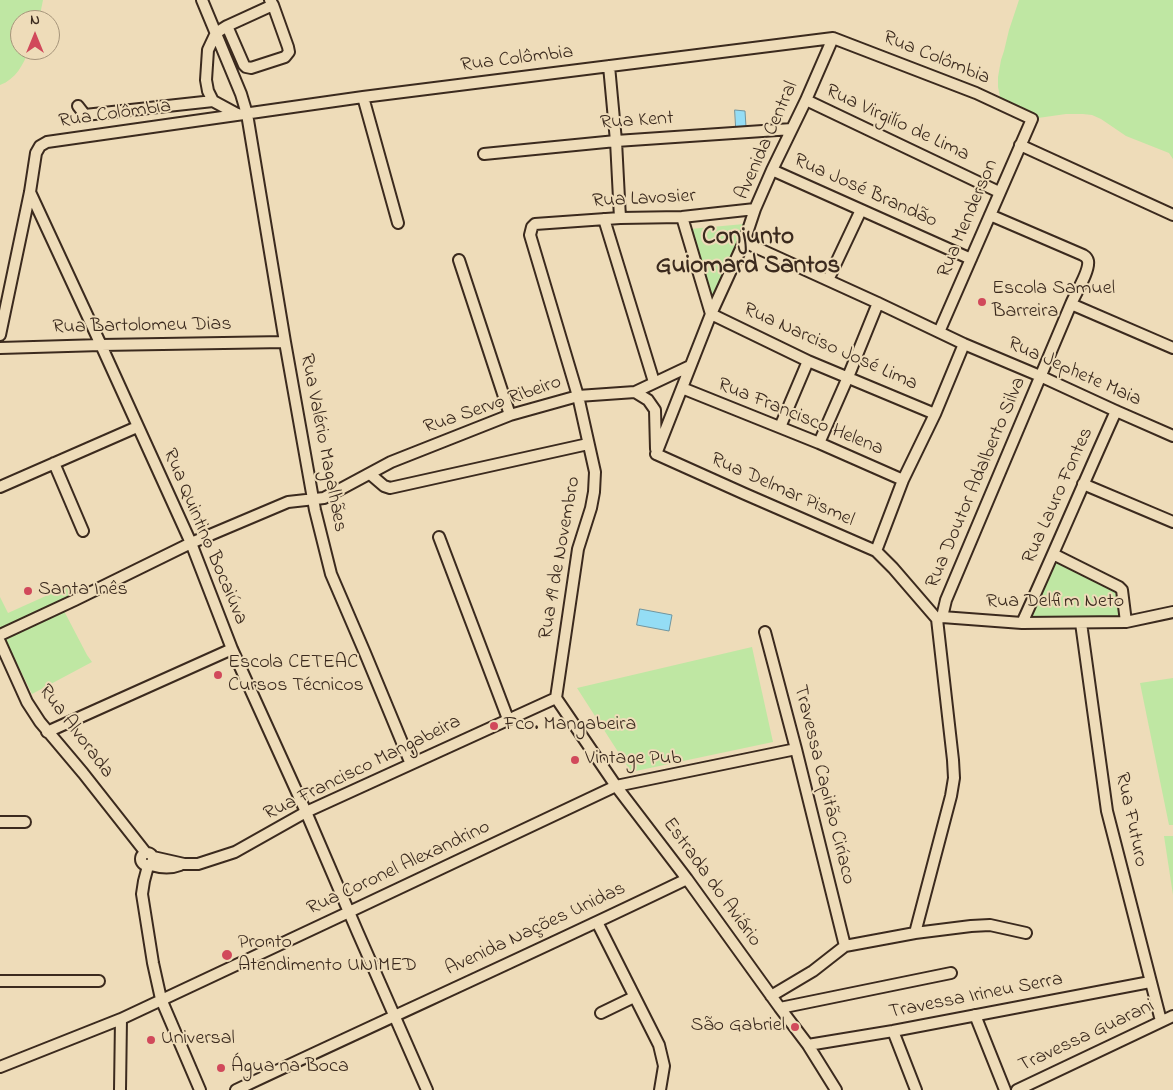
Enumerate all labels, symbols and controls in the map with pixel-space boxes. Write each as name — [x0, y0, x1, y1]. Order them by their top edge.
north arrow — [10, 10, 60, 60]
text: N — [30, 10, 40, 31]
street label: Rua Colômbia — [879, 27, 993, 91]
street label: Rua Colômbia — [459, 41, 575, 79]
street label: Avenida Central — [731, 78, 805, 204]
street label: Rua Virgilío de Lima — [821, 80, 973, 168]
street label: Rua Colômbia — [57, 95, 173, 135]
street label: Rua Kent — [600, 107, 674, 137]
street label: Rua José Brandão — [789, 150, 941, 234]
street label: Rua Menderson — [933, 156, 1005, 282]
street label: Rua Lavosier — [592, 185, 696, 215]
district label: Conjunto Guiomard Santos — [656, 224, 840, 283]
place label: Escola Samuel Barreira — [992, 278, 1115, 325]
marker: Escola Samuel Barreira — [976, 296, 988, 308]
street label: Rua Narciso José Lima — [739, 299, 921, 397]
street label: Rua Bartolomeu Dias — [52, 313, 232, 341]
street label: Rua Jephete Maia — [1003, 333, 1145, 413]
street label: Rua Valério Magalhães — [293, 352, 351, 534]
street label: Rua Servo Ribeiro — [421, 371, 565, 441]
street label: Rua Francisco Helena — [713, 374, 887, 462]
street label: Rua Doutor Adalberto Silva — [922, 374, 1032, 592]
street label: Rua Lauro Fontes — [1018, 424, 1100, 568]
street label: Rua Quintino Bocaiúva — [156, 446, 252, 628]
street label: Rua Delmar Pismel — [706, 449, 858, 533]
street label: Rua 19 de Novembro — [535, 475, 587, 641]
place label: Santa Inês — [38, 579, 128, 603]
marker: Santa Inês — [22, 585, 34, 597]
street label: Rua Delfim Neto — [986, 591, 1124, 615]
place label: Escola CETEAC Cursos Técnicos — [228, 652, 364, 699]
marker: Escola CETEAC Cursos Técnicos — [212, 669, 224, 681]
street label: Rua Alvorada — [32, 680, 118, 784]
street label: Travessa Capitão Ciríaco — [787, 683, 859, 887]
street label: Rua Francisco Mangabeira — [261, 711, 465, 827]
place label: Fco. Mangabeira — [504, 714, 636, 738]
marker: Fco. Mangabeira — [488, 720, 500, 732]
place label: Vintage Pub — [585, 748, 682, 772]
marker: Vintage Pub — [569, 754, 581, 766]
street label: Rua Futuro — [1108, 771, 1152, 869]
street label: Estrada do Aviário — [656, 814, 766, 952]
street label: Rua Coronel Alexandrino — [304, 816, 494, 922]
street label: Avenida Nações Unidas — [442, 878, 630, 982]
place label: Pronto Atendimento UNIMED — [238, 932, 417, 979]
marker: Pronto Atendimento UNIMED — [220, 948, 234, 962]
street label: Travessa Irineu Serra — [887, 968, 1065, 1026]
street label: Travessa Guarani — [1015, 995, 1159, 1079]
place label: São Gabriel — [691, 1015, 785, 1039]
marker: São Gabriel — [789, 1021, 801, 1033]
place label: Universal — [161, 1028, 235, 1052]
marker: Universal — [145, 1034, 157, 1046]
place label: Água na Boca — [231, 1056, 349, 1080]
marker: Água na Boca — [215, 1062, 227, 1074]

